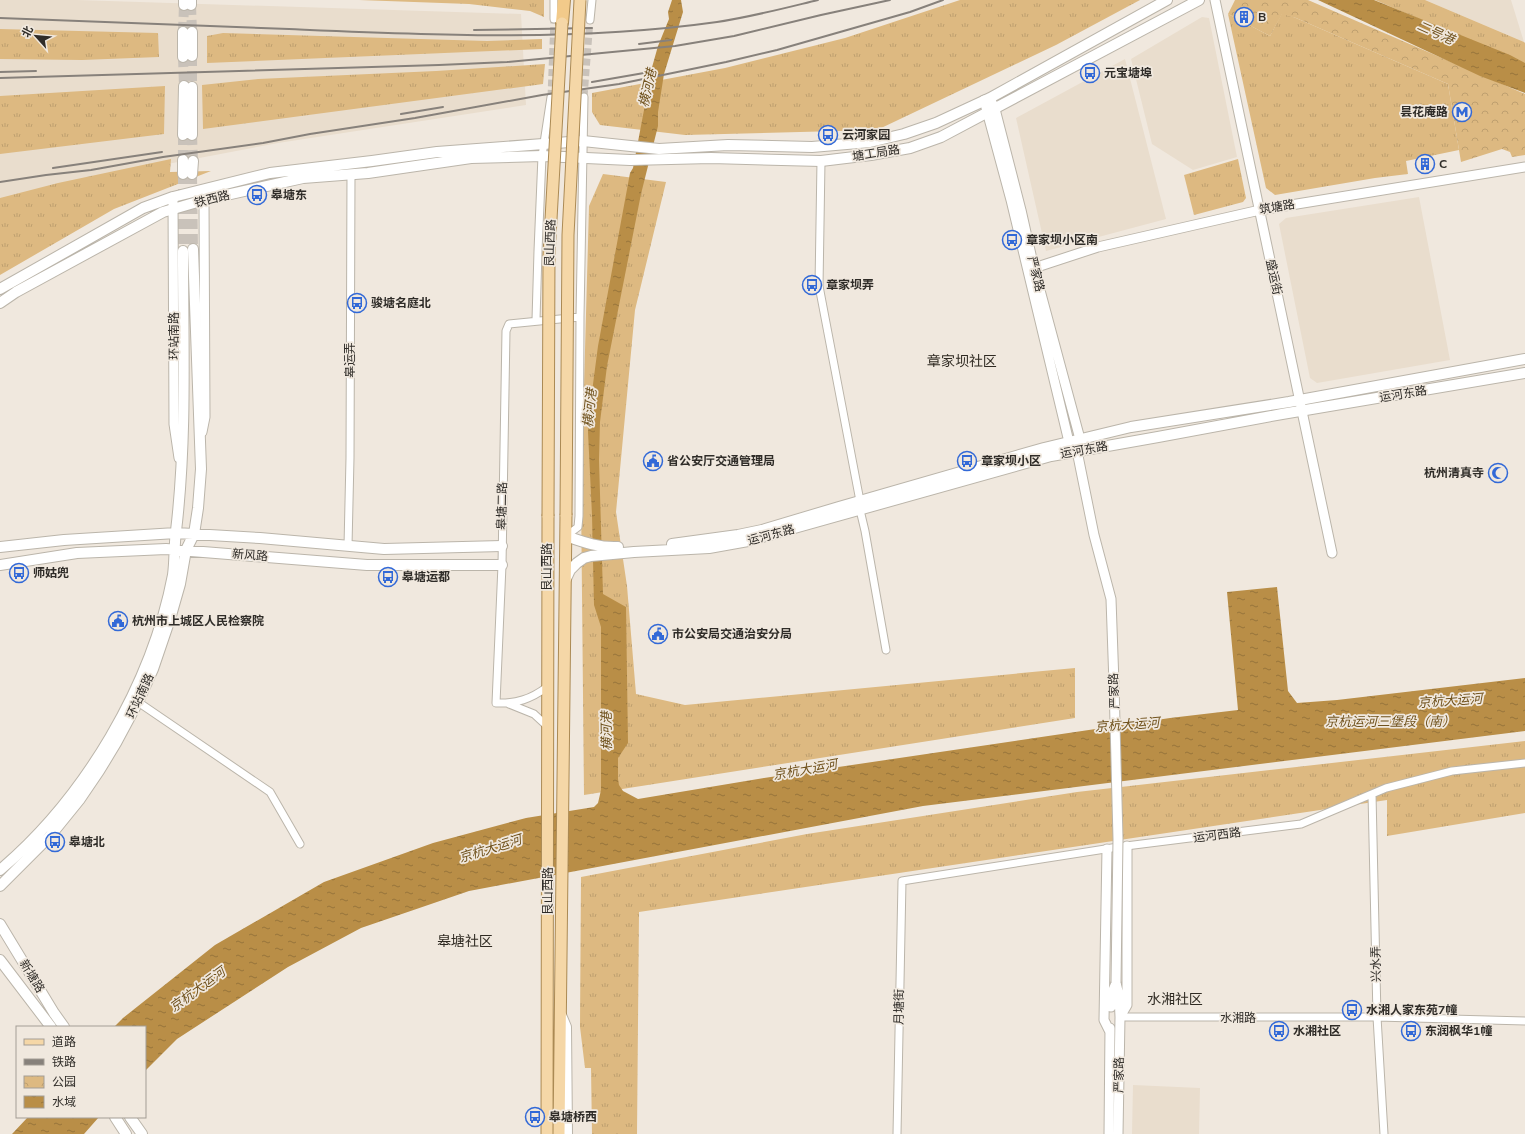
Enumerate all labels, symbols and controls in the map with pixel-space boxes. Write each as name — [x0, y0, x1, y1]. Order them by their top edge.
building icon: B — [1233, 6, 1255, 28]
place label: B — [1258, 9, 1266, 25]
north arrow — [16, 16, 56, 56]
water label: 二号港 — [1414, 17, 1459, 50]
text: 北 — [18, 23, 37, 40]
bus stop icon: 元宝塘埠 — [1079, 62, 1101, 84]
water label: 横河港 — [635, 65, 662, 109]
place label: 元宝塘埠 — [1104, 65, 1152, 81]
metro station icon: 昙花庵路 — [1451, 101, 1473, 123]
place label: 昙花庵路 — [1400, 104, 1448, 120]
bus stop icon: 云河家园 — [817, 124, 839, 146]
place label: 云河家园 — [842, 127, 890, 143]
street label: 塘工局路 — [851, 141, 901, 165]
building icon: C — [1414, 153, 1436, 175]
place label: C — [1439, 156, 1447, 172]
bus stop icon: 皋塘东 — [246, 184, 268, 206]
street label: 铁西路 — [193, 187, 231, 211]
place label: 皋塘东 — [271, 187, 307, 203]
street label: 筑塘路 — [1258, 196, 1296, 218]
street label: 艮山西路 — [541, 219, 559, 267]
bus stop icon: 章家坝小区南 — [1001, 229, 1023, 251]
place label: 章家坝小区南 — [1026, 232, 1098, 248]
street label: 严家路 — [1024, 255, 1048, 293]
street label: 盛运街 — [1262, 258, 1286, 296]
bus stop icon: 章家坝弄 — [801, 274, 823, 296]
place label: 章家坝弄 — [826, 277, 874, 293]
bus stop icon: 骏塘名庭北 — [346, 292, 368, 314]
place label: 骏塘名庭北 — [371, 295, 431, 311]
street label: 环站南路 — [166, 312, 182, 360]
street label: 皋运弄 — [342, 342, 358, 378]
district label: 章家坝社区 — [927, 352, 997, 371]
street label: 运河东路 — [1378, 382, 1428, 406]
water label: 横河港 — [579, 386, 601, 428]
street label: 运河东路 — [1059, 438, 1109, 462]
public building icon: 省公安厅交通管理局 — [642, 450, 664, 472]
bus stop icon: 章家坝小区 — [956, 450, 978, 472]
place label: 省公安厅交通管理局 — [667, 453, 775, 469]
place label: 章家坝小区 — [981, 453, 1041, 469]
mosque icon: 杭州清真寺 — [1487, 462, 1509, 484]
place label: 杭州清真寺 — [1424, 465, 1484, 481]
street label: 皋塘二路 — [494, 482, 510, 530]
street label: 运河东路 — [746, 521, 796, 549]
street label: 艮山西路 — [539, 543, 555, 591]
street label: 新风路 — [231, 545, 269, 565]
bus stop icon: 师姑兜 — [8, 562, 30, 584]
place label: 师姑兜 — [33, 565, 69, 581]
bus stop icon: 皋塘运都 — [377, 566, 399, 588]
place label: 皋塘运都 — [402, 569, 450, 585]
public building icon: 杭州市上城区人民检察院 — [107, 610, 129, 632]
place label: 杭州市上城区人民检察院 — [132, 613, 264, 629]
public building icon: 市公安局交通治安分局 — [647, 623, 669, 645]
place label: 市公安局交通治安分局 — [672, 626, 792, 642]
street label: 环站南路 — [123, 671, 157, 721]
street label: 严家路 — [1105, 673, 1123, 709]
water label: 京杭大运河 — [1417, 690, 1486, 712]
water label: 横河港 — [598, 709, 616, 751]
water label: 京杭运河三堡段（南） — [1325, 713, 1455, 731]
water label: 京杭大运河 — [1094, 714, 1163, 736]
water label: 京杭大运河 — [772, 755, 842, 784]
street label: 运河西路 — [1192, 824, 1242, 846]
water label: 京杭大运河 — [457, 830, 527, 867]
bus stop icon: 皋塘北 — [44, 831, 66, 853]
place label: 皋塘北 — [69, 834, 105, 850]
street label: 艮山西路 — [540, 867, 556, 915]
district label: 皋塘社区 — [437, 932, 493, 951]
street label: 兴水弄 — [1368, 946, 1384, 982]
street label: 新塘路 — [16, 956, 48, 996]
water label: 京杭大运河 — [166, 962, 232, 1016]
street label: 月塘街 — [891, 989, 907, 1025]
district label: 水湘社区 — [1147, 990, 1203, 1009]
bus stop icon: 水湘人家东苑7幢 — [1341, 999, 1363, 1021]
place label: 水湘人家东苑7幢 — [1366, 1002, 1457, 1018]
street label: 水湘路 — [1220, 1010, 1256, 1026]
bus stop icon: 水湘社区 — [1268, 1020, 1290, 1042]
bus stop icon: 东润枫华1幢 — [1400, 1020, 1422, 1042]
place label: 水湘社区 — [1293, 1023, 1341, 1039]
place label: 东润枫华1幢 — [1425, 1023, 1492, 1039]
legend — [16, 1026, 146, 1118]
text: 道路 — [52, 1034, 76, 1050]
text: 铁路 — [52, 1054, 76, 1070]
street label: 严家路 — [1111, 1057, 1127, 1093]
text: 公园 — [52, 1074, 76, 1090]
text: 水域 — [52, 1094, 76, 1110]
bus stop icon: 皋塘桥西 — [524, 1106, 546, 1128]
place label: 皋塘桥西 — [549, 1109, 597, 1125]

